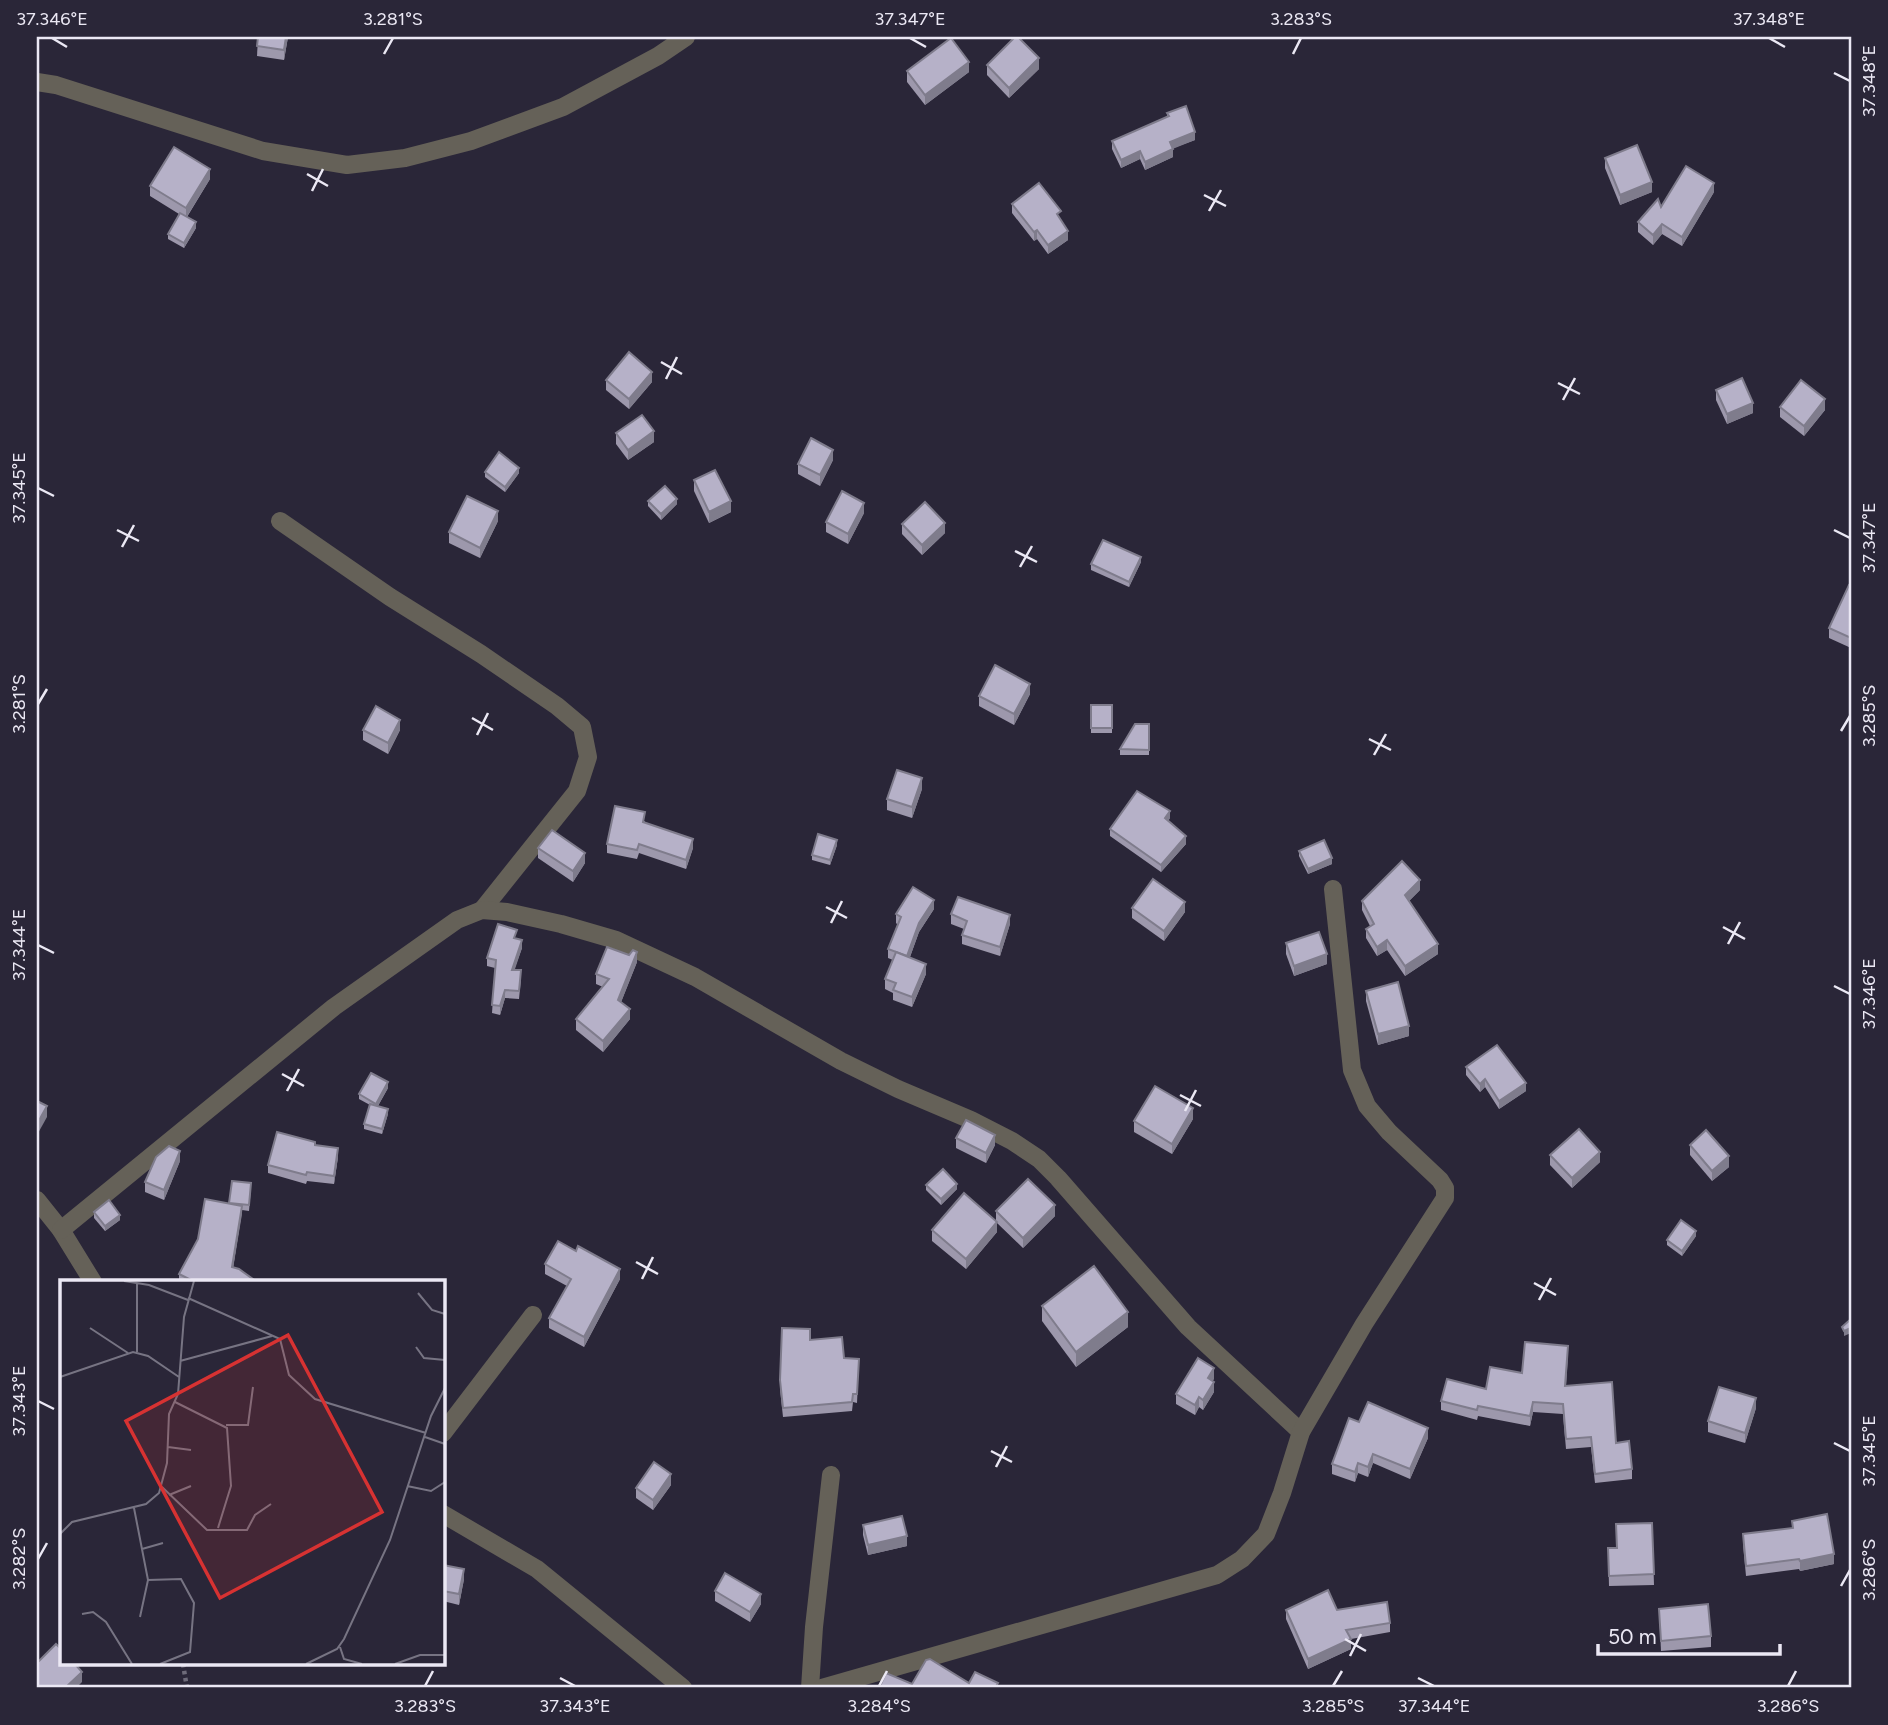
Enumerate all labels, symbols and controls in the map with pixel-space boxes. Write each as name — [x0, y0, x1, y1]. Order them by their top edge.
text: 37.346°E — [16, 8, 88, 30]
text: 3.281°S — [363, 8, 423, 30]
text: 37.347°E — [874, 8, 946, 30]
text: 3.283°S — [1270, 8, 1332, 30]
text: 37.348°E — [1733, 8, 1805, 30]
text: 37.348°E — [1858, 45, 1880, 117]
text: 37.345°E — [8, 452, 30, 524]
text: 37.347°E — [1858, 502, 1880, 574]
text: 3.281°S — [8, 674, 30, 734]
text: 3.285°S — [1858, 685, 1880, 747]
text: 37.344°E — [8, 909, 30, 981]
text: 37.346°E — [1858, 958, 1880, 1030]
inset map — [60, 1280, 444, 1666]
text: 37.343°E — [8, 1365, 30, 1437]
text: 37.345°E — [1858, 1415, 1880, 1487]
text: 3.282°S — [8, 1528, 30, 1590]
text: 3.286°S — [1858, 1539, 1880, 1601]
scale bar — [1598, 1613, 1780, 1657]
text: 50 m — [1608, 1624, 1657, 1649]
text: 3.283°S — [394, 1695, 456, 1717]
text: 37.343°E — [539, 1695, 611, 1717]
text: 3.284°S — [847, 1695, 911, 1717]
text: 3.285°S — [1302, 1695, 1364, 1717]
text: 37.344°E — [1398, 1695, 1470, 1717]
text: 3.286°S — [1757, 1695, 1819, 1717]

